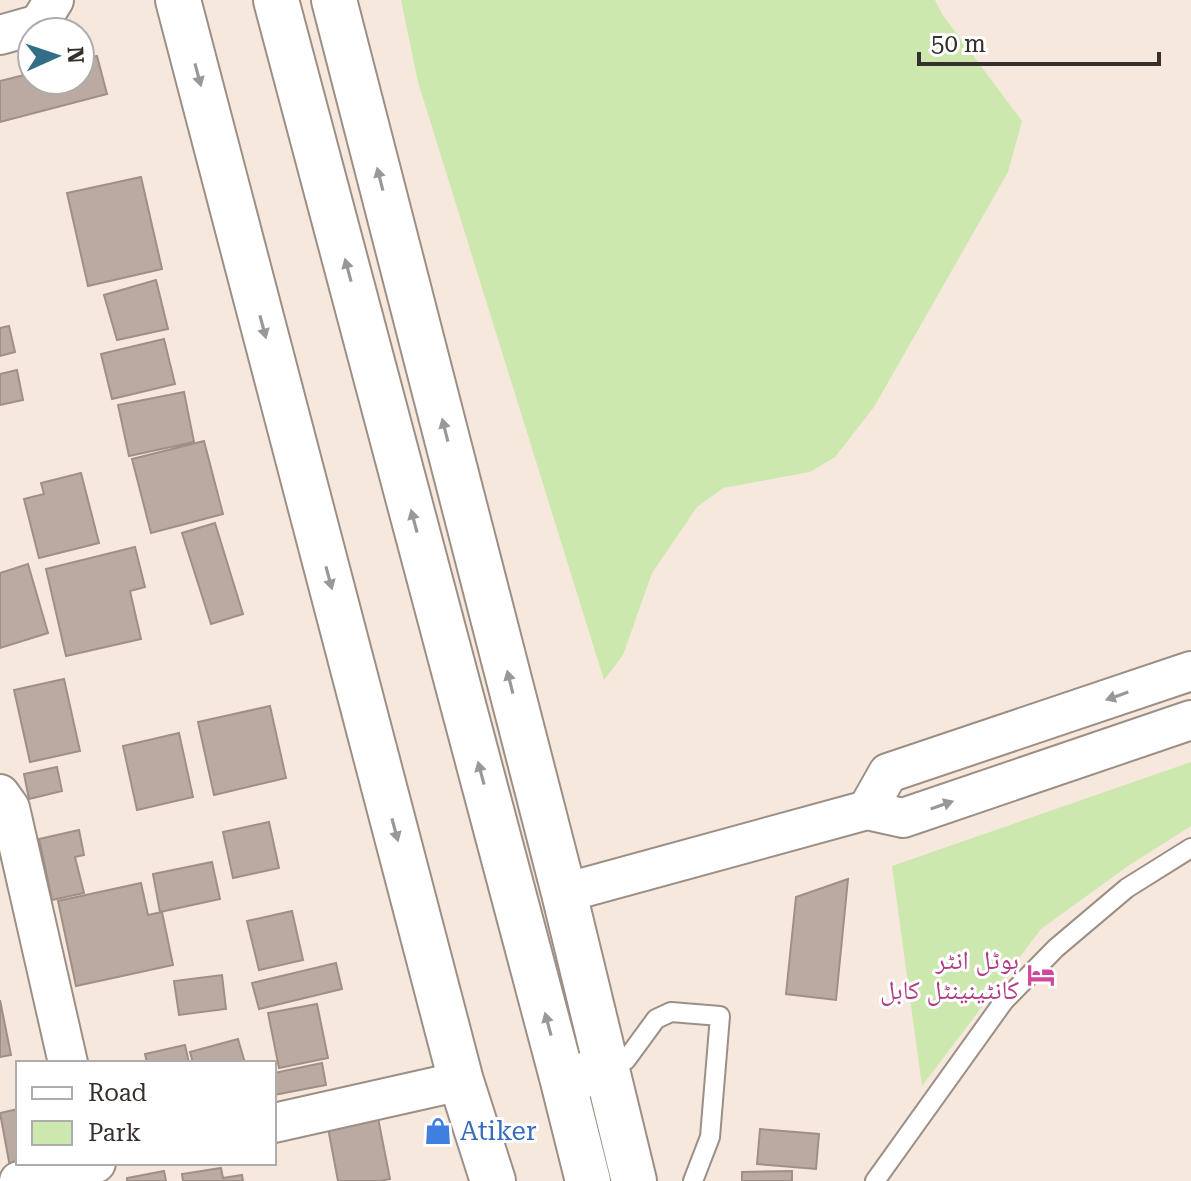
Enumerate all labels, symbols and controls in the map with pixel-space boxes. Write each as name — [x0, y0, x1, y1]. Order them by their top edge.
north arrow — [16, 16, 96, 96]
scale bar — [919, 16, 1159, 66]
text: 50 m — [931, 30, 986, 58]
text: N — [63, 46, 88, 64]
one-way arrow — [192, 63, 204, 88]
one-way arrow — [373, 166, 385, 191]
one-way arrow — [341, 258, 353, 283]
one-way arrow — [258, 315, 270, 340]
one-way arrow — [438, 418, 450, 443]
one-way arrow — [408, 509, 420, 534]
one-way arrow — [324, 566, 336, 591]
one-way arrow — [503, 670, 515, 695]
one-way arrow — [1105, 690, 1129, 702]
one-way arrow — [475, 760, 487, 785]
one-way arrow — [930, 798, 954, 810]
one-way arrow — [390, 818, 402, 843]
place label: ہوٹل انٹر کانٹینینٹل کابل — [880, 945, 1019, 1006]
hotel icon: ہوٹل انٹر کانٹینینٹل کابل — [1026, 960, 1056, 990]
one-way arrow — [541, 1011, 554, 1035]
legend — [16, 1061, 276, 1165]
text: Road — [88, 1079, 147, 1107]
shop icon: Atiker — [423, 1116, 453, 1146]
place label: Atiker — [460, 1116, 537, 1146]
text: Park — [88, 1119, 141, 1147]

